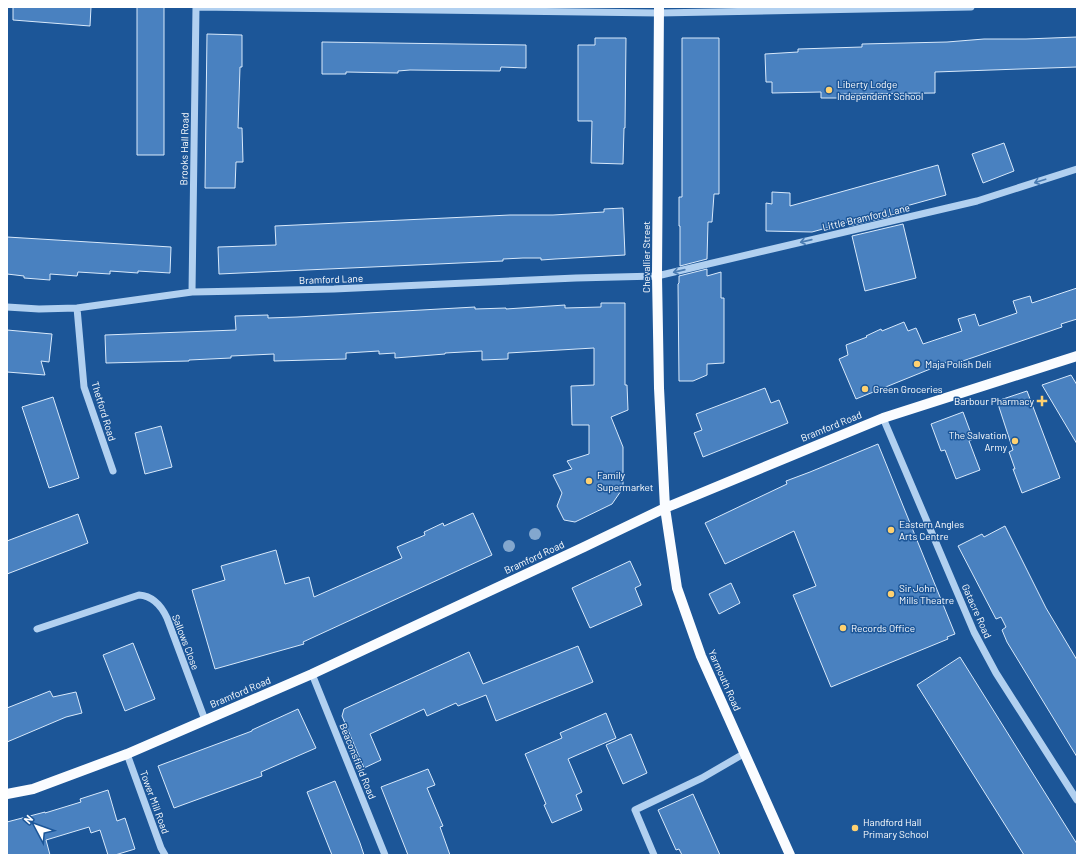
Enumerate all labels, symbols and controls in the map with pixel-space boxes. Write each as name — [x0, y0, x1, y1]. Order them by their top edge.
place label: Liberty Lodge Independent School — [837, 78, 923, 102]
marker: Liberty Lodge Independent School — [824, 85, 834, 95]
street label: Brooks Hall Road — [177, 112, 191, 186]
one-way arrow — [1034, 177, 1046, 185]
street label: Little Bramford Lane — [821, 201, 911, 233]
street label: Chevallier Street — [640, 221, 652, 293]
one-way arrow — [800, 238, 813, 246]
one-way arrow — [673, 268, 686, 275]
street label: Bramford Lane — [299, 272, 363, 286]
place label: Maja Polish Deli — [925, 358, 991, 370]
marker: Maja Polish Deli — [912, 359, 922, 369]
street label: Thetford Road — [89, 380, 119, 442]
place label: Green Groceries — [873, 383, 943, 395]
marker: Green Groceries — [860, 384, 870, 394]
place label: Barbour Pharmacy — [954, 395, 1034, 407]
marker: Barbour Pharmacy — [1037, 396, 1047, 406]
street label: Bramford Road — [799, 408, 863, 444]
place label: The Salvation Army — [949, 429, 1007, 453]
marker: The Salvation Army — [1010, 436, 1020, 446]
place label: Family Supermarket — [597, 469, 654, 493]
marker: Family Supermarket — [584, 476, 594, 486]
place label: Eastern Angles Arts Centre — [899, 518, 964, 542]
marker: Eastern Angles Arts Centre — [886, 525, 896, 535]
street label: Bramford Road — [502, 538, 566, 576]
place label: Sir John Mills Theatre — [899, 582, 954, 606]
street label: Gatacre Road — [960, 582, 994, 640]
marker: Sir John Mills Theatre — [886, 589, 896, 599]
street label: Sallows Close — [170, 613, 202, 671]
place label: Records Office — [851, 622, 915, 634]
marker: Records Office — [838, 623, 848, 633]
street label: Yarmouth Road — [706, 647, 744, 713]
street label: Bramford Road — [208, 674, 272, 710]
street label: Beaconsfield Road — [337, 721, 379, 801]
street label: Tower Mill Road — [138, 769, 172, 835]
north arrow — [16, 806, 56, 846]
text: N — [21, 812, 35, 826]
place label: Handford Hall Primary School — [863, 816, 929, 840]
marker: Handford Hall Primary School — [850, 823, 860, 833]

